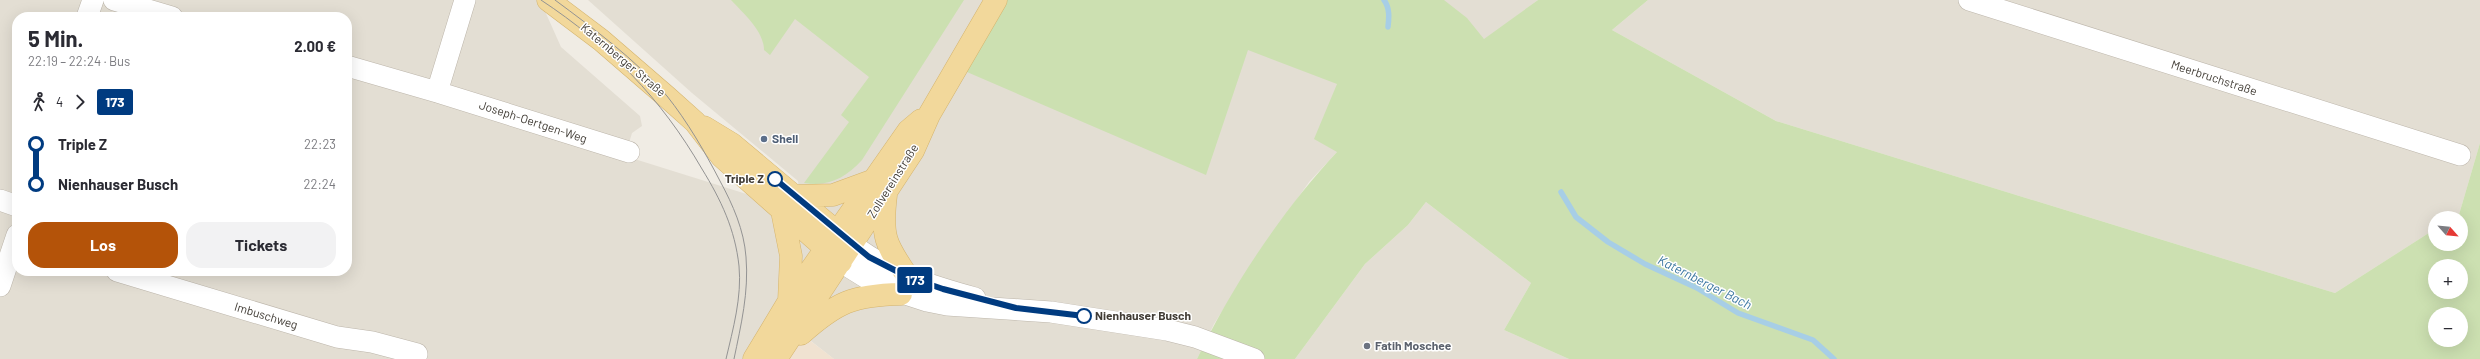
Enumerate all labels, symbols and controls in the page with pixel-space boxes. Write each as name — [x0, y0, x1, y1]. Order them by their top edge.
street label: Katernberger Straße — [578, 20, 669, 99]
text: 5 Min. — [28, 25, 83, 51]
text: 2.00 € — [294, 37, 336, 55]
text: 22:19 – 22:24 · Bus — [28, 53, 130, 69]
street label: Meerbruchstraße — [2170, 57, 2259, 98]
icon: walk — [28, 91, 50, 113]
icon: forward — [69, 91, 91, 113]
text: 173 — [105, 93, 125, 110]
text: 4 — [56, 94, 63, 110]
street label: Joseph-Oertgen-Weg — [478, 97, 589, 145]
place label: Shell — [772, 131, 798, 145]
marker: Shell — [759, 134, 769, 144]
text: Triple Z — [58, 135, 107, 153]
text: 22:23 — [304, 136, 336, 152]
street label: Zollvereinstraße — [864, 141, 920, 220]
place label: Triple Z — [725, 171, 764, 185]
marker: Triple Z — [767, 171, 783, 187]
text: Nienhauser Busch — [58, 175, 178, 193]
text: 22:24 — [304, 176, 336, 192]
north arrow — [2428, 211, 2468, 251]
map controls — [2428, 211, 2468, 347]
button: Los — [28, 222, 178, 268]
button: Tickets — [186, 222, 336, 268]
water label: Katernberger Bach — [1655, 251, 1755, 313]
button: + — [2428, 259, 2468, 299]
line badge: 173 — [892, 267, 938, 293]
text: 173 — [905, 271, 925, 288]
street label: Imbuschweg — [233, 299, 300, 331]
button: − — [2428, 307, 2468, 347]
marker: Nienhauser Busch — [1076, 308, 1092, 324]
place label: Nienhauser Busch — [1095, 308, 1191, 322]
place label: Fatih Moschee — [1375, 338, 1452, 352]
marker: Fatih Moschee — [1362, 341, 1372, 351]

